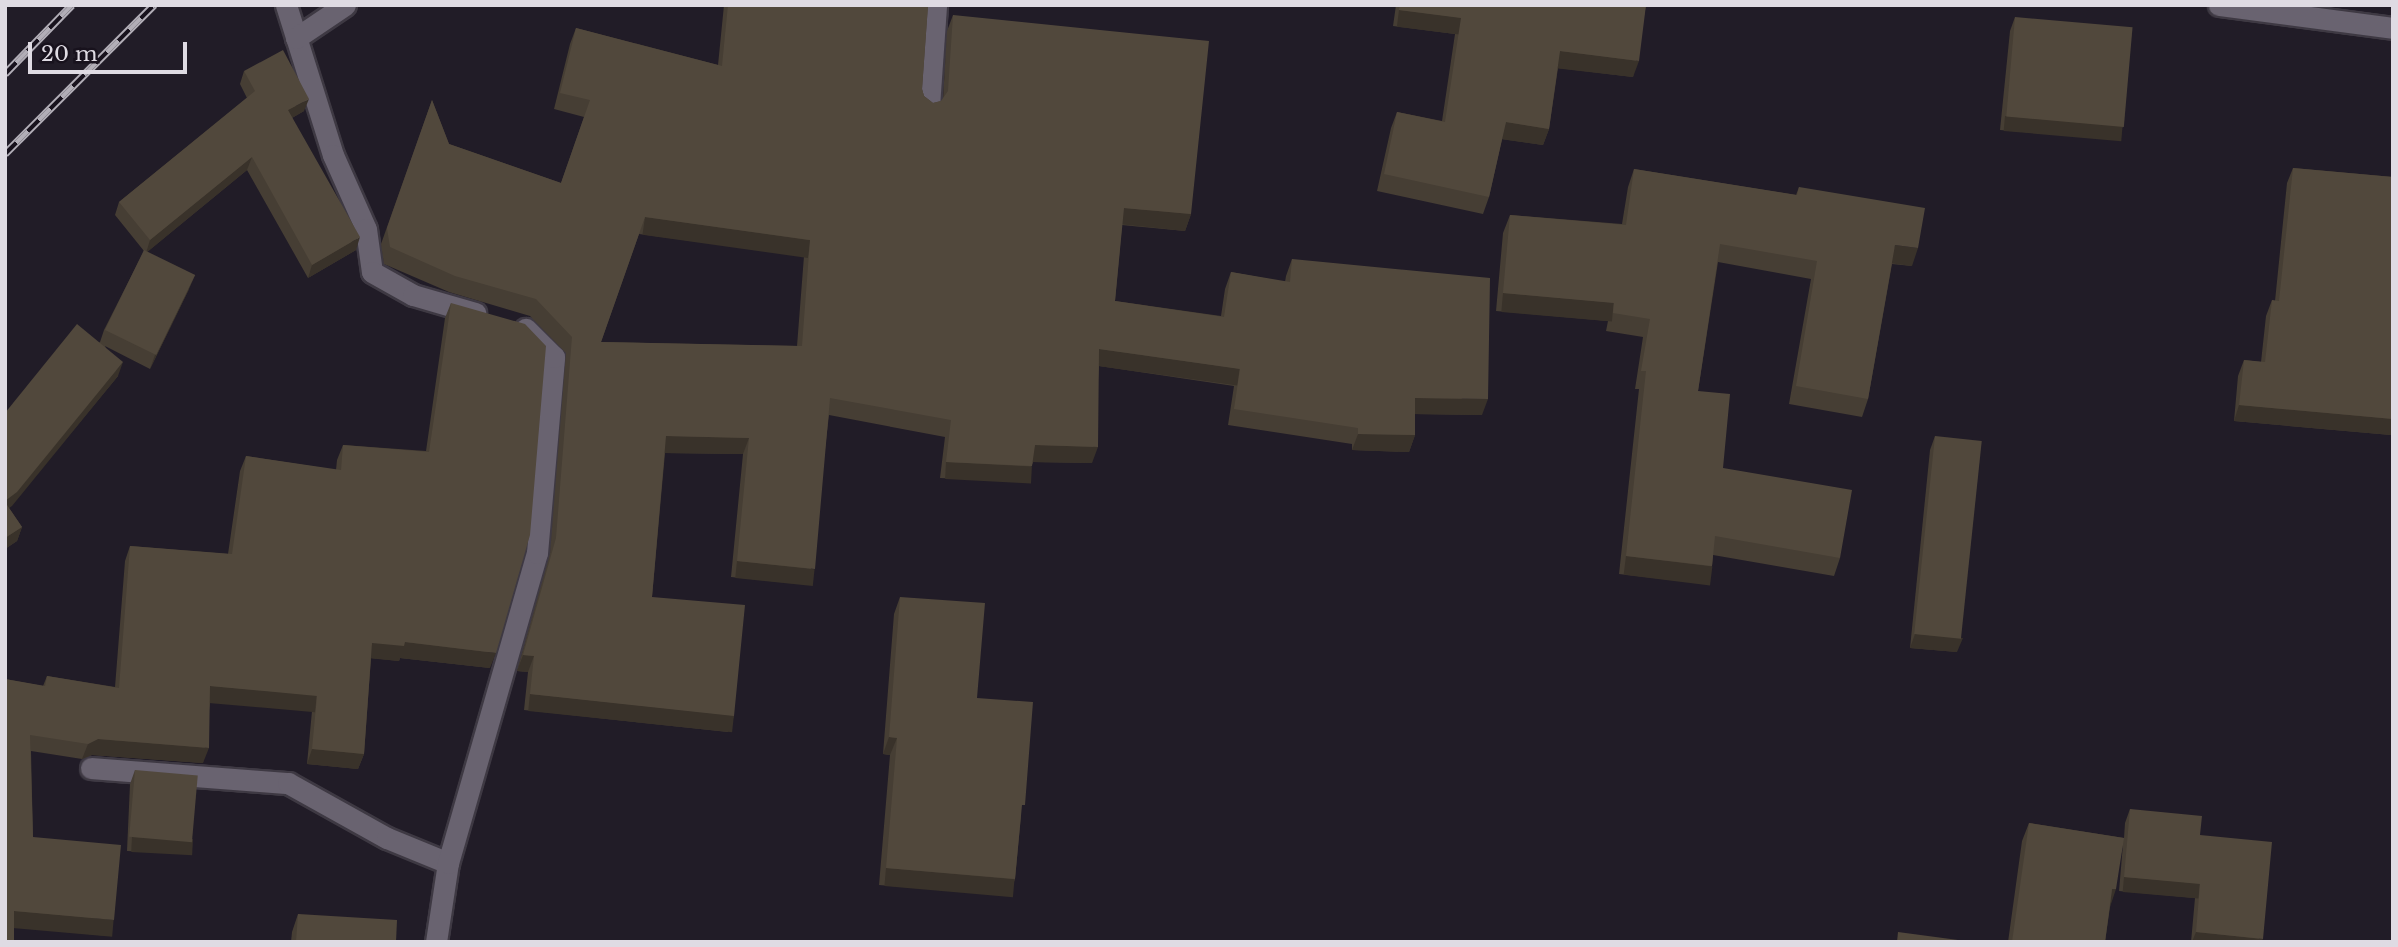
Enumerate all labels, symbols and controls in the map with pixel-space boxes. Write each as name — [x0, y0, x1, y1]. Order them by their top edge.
scale bar — [32, 28, 191, 72]
text: 20 m — [41, 41, 98, 67]

